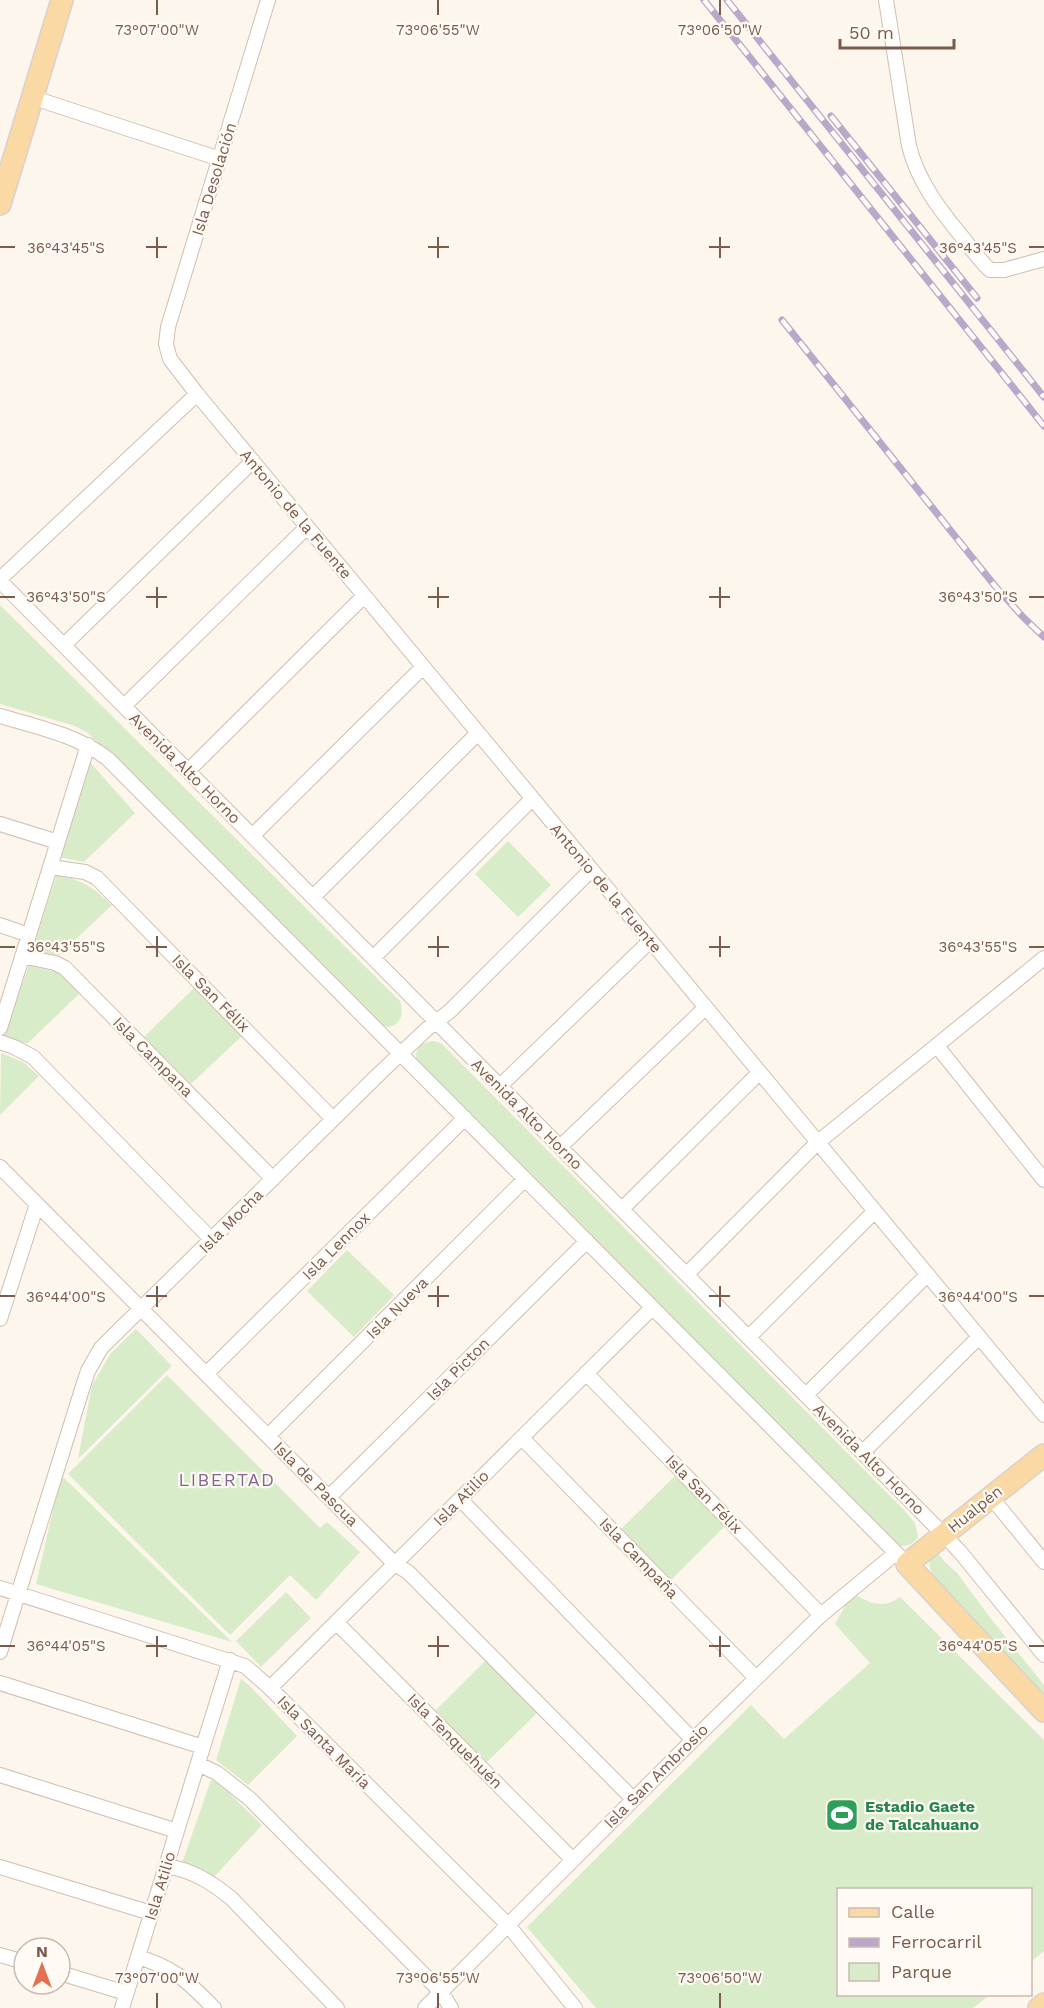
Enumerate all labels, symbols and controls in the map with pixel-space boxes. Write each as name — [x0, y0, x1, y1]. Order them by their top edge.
scale bar — [840, 12, 954, 50]
text: 73°07'00"W — [115, 21, 199, 39]
text: 73°06'55"W — [396, 21, 480, 39]
text: 73°06'50"W — [678, 21, 762, 39]
text: 50 m — [849, 22, 894, 43]
street label: Isla Desolación — [188, 120, 240, 238]
text: 36°43'45"S — [27, 239, 105, 257]
text: 36°43'45"S — [939, 239, 1017, 257]
street label: Antonio de la Fuente — [236, 445, 356, 583]
text: 36°43'50"S — [26, 588, 106, 606]
text: 36°43'50"S — [938, 588, 1018, 606]
street label: Avenida Alto Horno — [125, 708, 245, 828]
street label: Antonio de la Fuente — [546, 819, 666, 957]
text: 36°43'55"S — [27, 938, 105, 956]
text: 36°43'55"S — [939, 938, 1017, 956]
street label: Isla San Félix — [168, 950, 254, 1036]
street label: Isla Campana — [109, 1013, 197, 1101]
street label: Avenida Alto Horno — [467, 1054, 587, 1174]
street label: Isla Mocha — [195, 1185, 267, 1257]
street label: Isla Lennox — [298, 1208, 374, 1284]
street label: Isla Nueva — [362, 1273, 432, 1343]
text: 36°44'00"S — [26, 1288, 106, 1306]
text: 36°44'00"S — [938, 1288, 1018, 1306]
street label: Isla Picton — [423, 1334, 493, 1404]
street label: Avenida Alto Horno — [809, 1399, 929, 1519]
street label: Isla de Pascua — [270, 1438, 362, 1530]
street label: Isla San Félix — [662, 1451, 746, 1537]
street label: Isla Atilio — [429, 1466, 493, 1530]
district label: LIBERTAD — [178, 1469, 276, 1490]
street label: Hualpén — [944, 1481, 1006, 1537]
street label: Isla Campaña — [596, 1513, 682, 1603]
text: 36°44'05"S — [26, 1637, 106, 1655]
text: 36°44'05"S — [938, 1637, 1018, 1655]
street label: Isla Tenquehuén — [403, 1689, 507, 1793]
street label: Isla Santa María — [273, 1691, 375, 1793]
street label: Isla San Ambrosio — [600, 1720, 712, 1832]
sports icon: Estadio Gaete de Talcahuano — [824, 1797, 860, 1833]
place label: Estadio Gaete de Talcahuano — [865, 1797, 979, 1834]
street label: Isla Atilio — [141, 1849, 179, 1923]
legend — [837, 1888, 1032, 1996]
text: Calle — [891, 1901, 935, 1922]
text: Ferrocarril — [891, 1931, 982, 1952]
north arrow — [12, 1936, 72, 1996]
text: N — [36, 1942, 48, 1961]
text: Parque — [891, 1961, 952, 1982]
text: 73°07'00"W — [115, 1969, 199, 1987]
text: 73°06'55"W — [396, 1969, 480, 1987]
text: 73°06'50"W — [678, 1969, 762, 1987]

